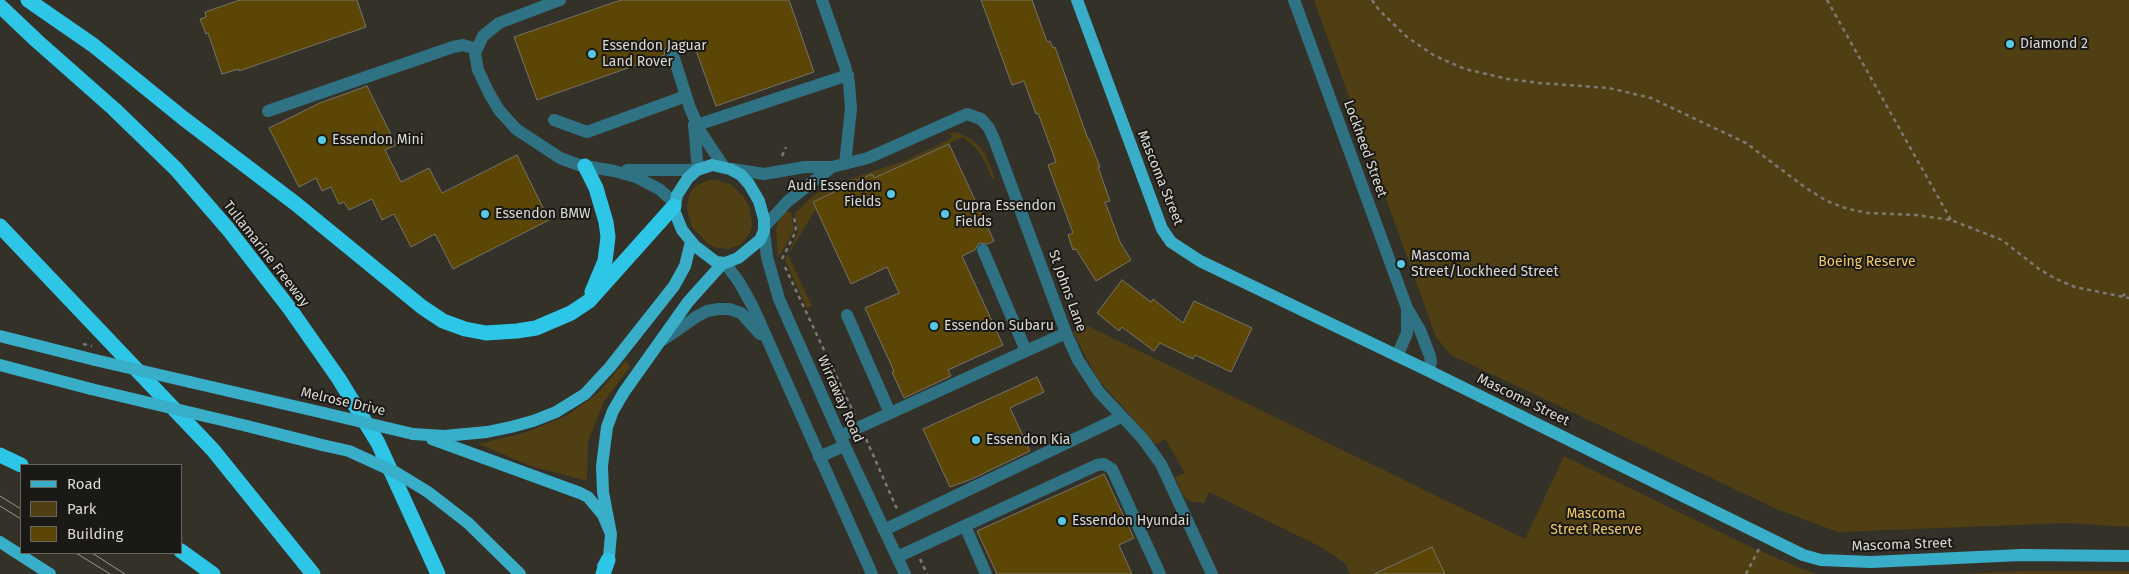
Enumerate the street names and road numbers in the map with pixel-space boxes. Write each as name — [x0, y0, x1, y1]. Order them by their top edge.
street label: Lockheed Street — [1340, 98, 1390, 200]
street label: Mascoma Street — [1133, 128, 1187, 228]
street label: Tullamarine Freeway — [219, 198, 313, 310]
street label: St Johns Lane — [1044, 248, 1090, 334]
street label: Wirraway Road — [813, 353, 867, 445]
street label: Mascoma Street — [1474, 370, 1572, 430]
street label: Melrose Drive — [299, 384, 387, 420]
street label: Mascoma Street — [1851, 535, 1953, 555]

